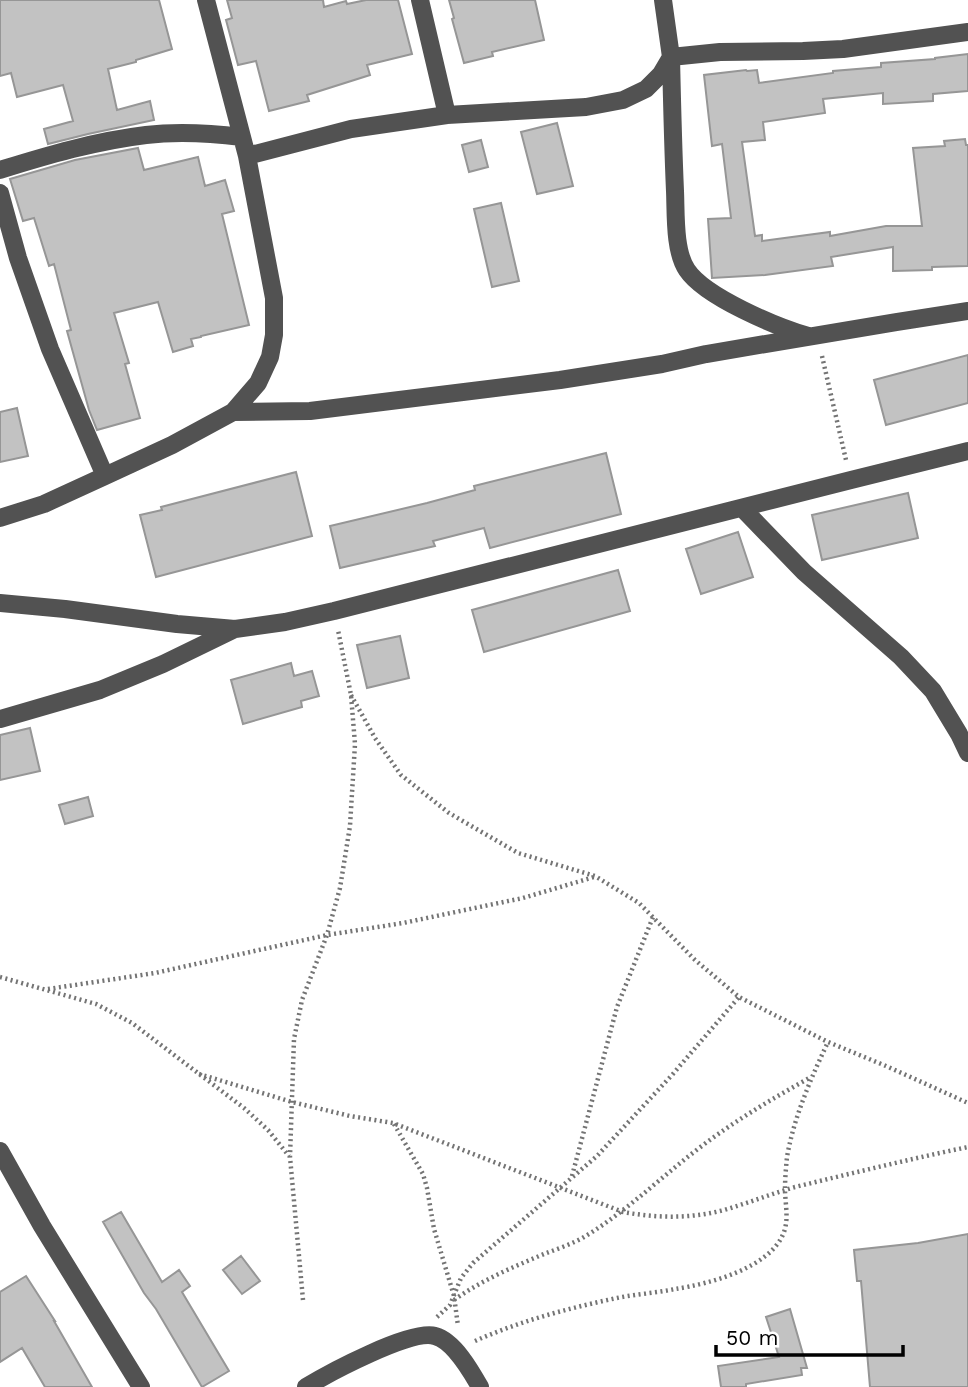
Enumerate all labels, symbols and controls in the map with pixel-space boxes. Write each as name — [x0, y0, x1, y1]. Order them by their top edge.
scale bar — [716, 1314, 903, 1358]
text: 50 m — [726, 1325, 778, 1350]

